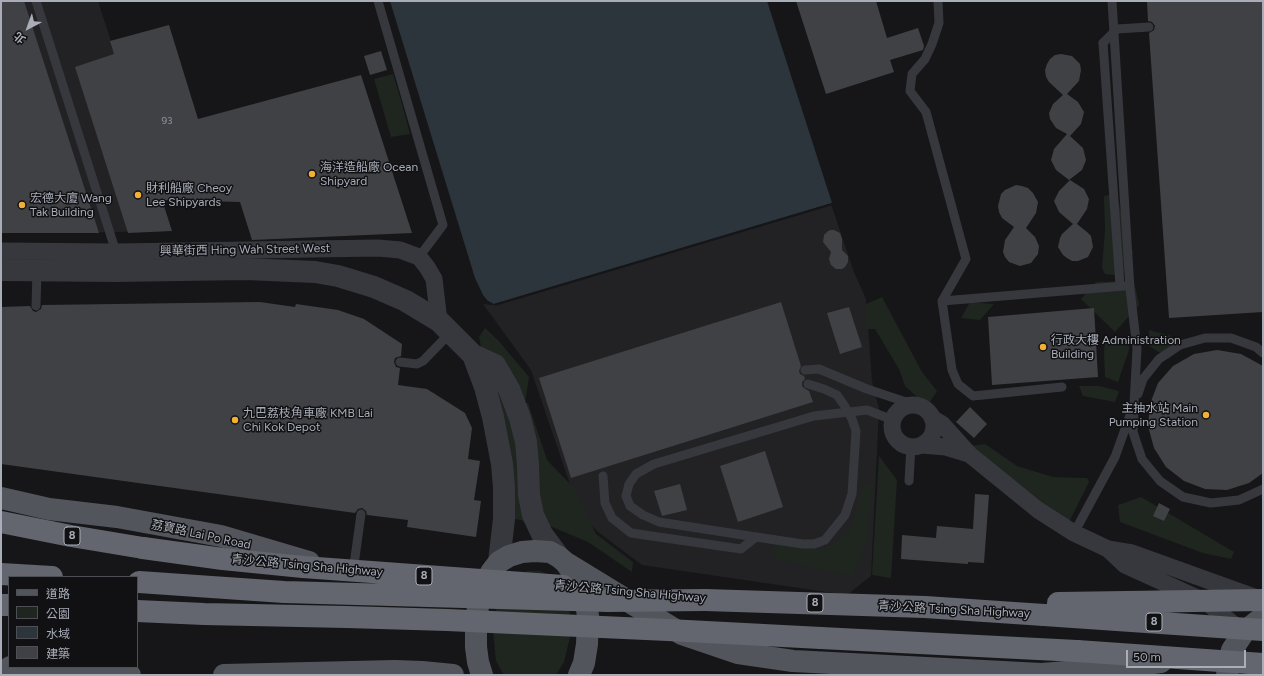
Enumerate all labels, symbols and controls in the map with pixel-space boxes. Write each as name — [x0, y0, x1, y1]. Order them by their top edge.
north arrow — [8, 8, 48, 48]
text: 北 — [11, 29, 28, 46]
house number: 93 — [161, 115, 173, 127]
place label: 海洋造船廠 Ocean Shipyard — [320, 160, 418, 188]
marker: 海洋造船廠 Ocean Shipyard — [307, 169, 317, 179]
place label: 財利船廠 Cheoy Lee Shipyards — [146, 181, 232, 209]
marker: 財利船廠 Cheoy Lee Shipyards — [133, 190, 143, 200]
place label: 宏德大廈 Wang Tak Building — [30, 191, 112, 219]
marker: 宏德大廈 Wang Tak Building — [17, 200, 27, 210]
street label: 興華街西 Hing Wah Street West — [160, 241, 330, 259]
place label: 行政大樓 Administration Building — [1051, 333, 1181, 361]
marker: 行政大樓 Administration Building — [1038, 342, 1048, 352]
place label: 主抽水站 Main Pumping Station — [1109, 401, 1198, 429]
place label: 九巴荔枝角車廠 KMB Lai Chi Kok Depot — [243, 406, 373, 434]
marker: 主抽水站 Main Pumping Station — [1201, 410, 1211, 420]
marker: 九巴荔枝角車廠 KMB Lai Chi Kok Depot — [230, 415, 240, 425]
street label: 荔寶路 Lai Po Road — [150, 517, 252, 553]
road number: 8 — [64, 527, 80, 545]
street label: 青沙公路 Tsing Sha Highway — [231, 552, 383, 580]
road number: 8 — [416, 567, 432, 585]
legend — [8, 576, 138, 668]
street label: 青沙公路 Tsing Sha Highway — [554, 578, 706, 606]
text: 道路 — [46, 587, 70, 601]
road number: 8 — [807, 594, 823, 612]
street label: 青沙公路 Tsing Sha Highway — [878, 599, 1030, 621]
text: 公園 — [46, 607, 70, 621]
road number: 8 — [1146, 613, 1162, 631]
text: 水域 — [46, 627, 70, 641]
scale bar — [1128, 642, 1248, 668]
text: 建築 — [46, 647, 70, 661]
text: 50 m — [1133, 650, 1161, 664]

